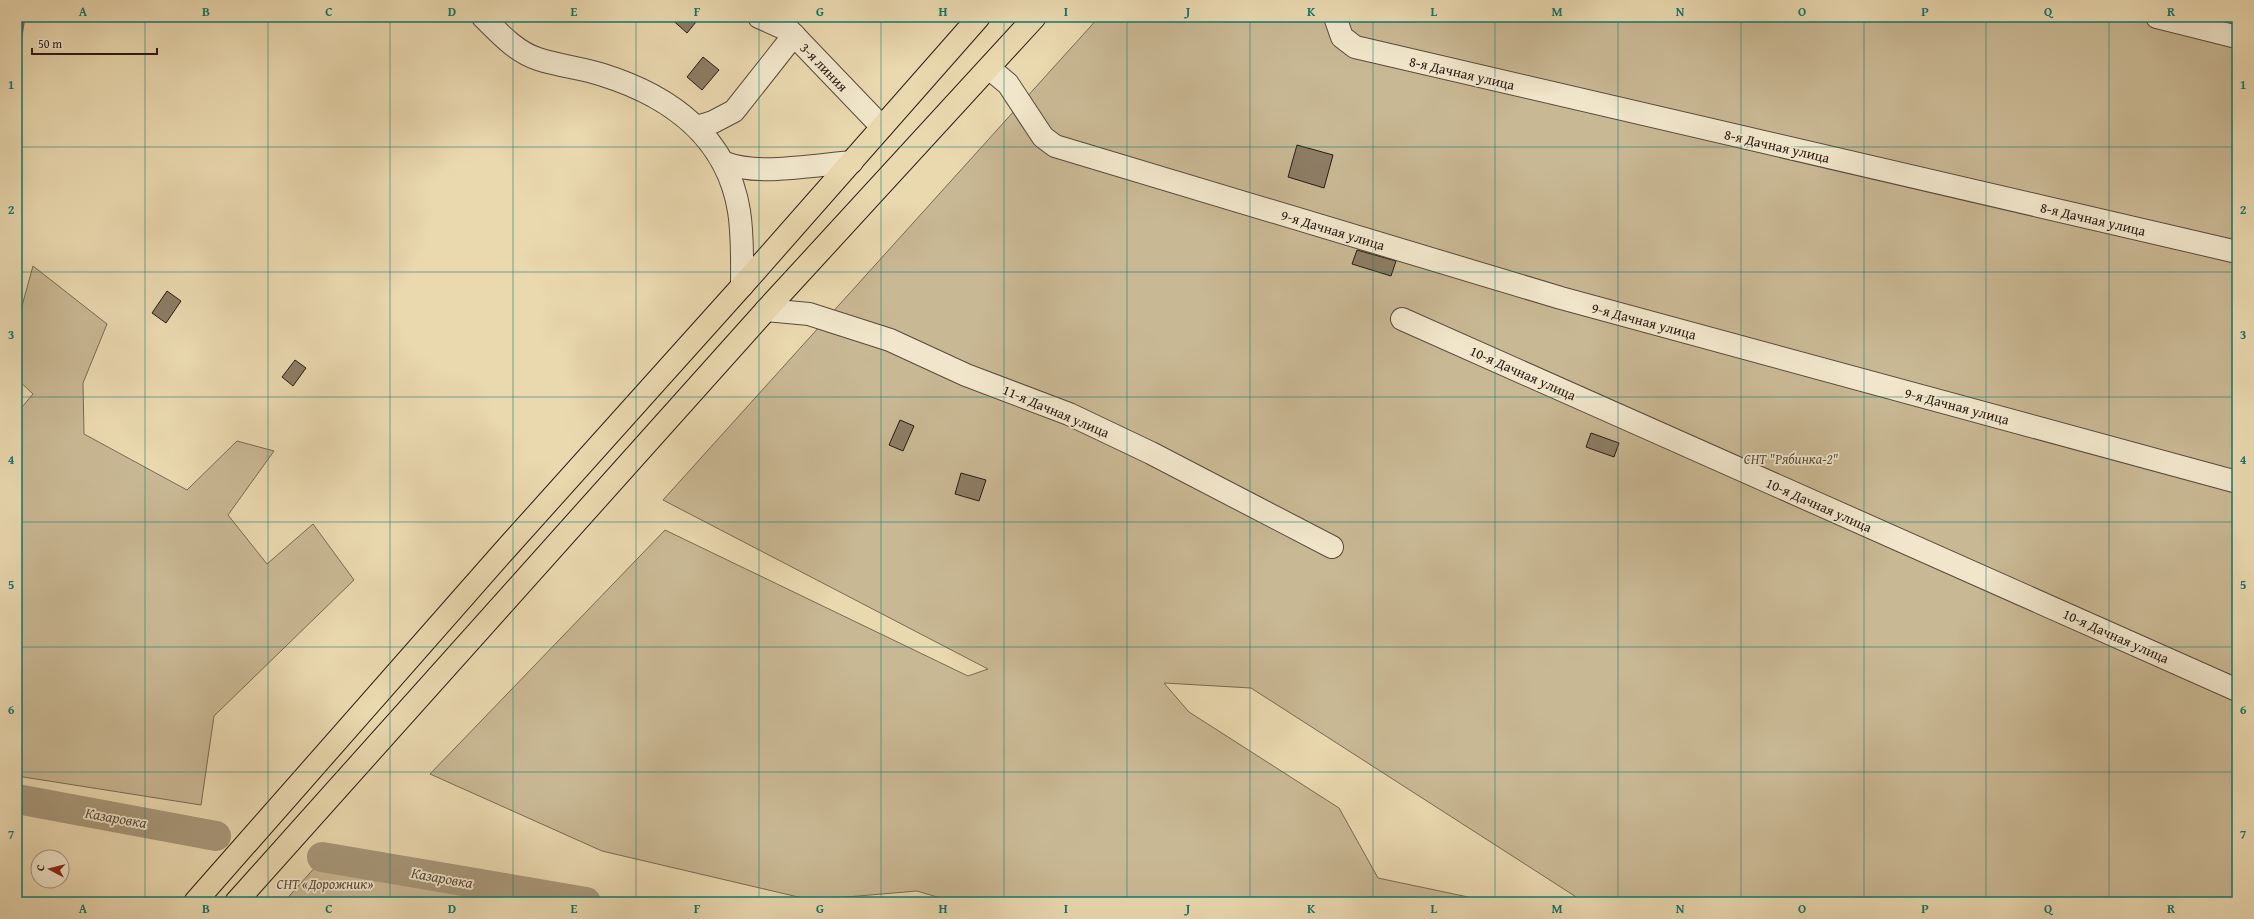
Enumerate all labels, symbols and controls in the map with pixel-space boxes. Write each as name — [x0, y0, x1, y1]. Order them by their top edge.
text: A — [79, 2, 88, 21]
text: B — [202, 2, 210, 21]
text: C — [325, 2, 333, 21]
text: D — [448, 2, 456, 21]
text: E — [571, 2, 578, 21]
text: F — [694, 2, 701, 21]
text: G — [816, 2, 824, 21]
text: H — [938, 2, 948, 21]
text: I — [1064, 2, 1068, 21]
text: J — [1184, 2, 1191, 21]
text: K — [1307, 2, 1316, 21]
text: L — [1431, 2, 1438, 21]
text: M — [1551, 2, 1563, 21]
text: N — [1676, 2, 1685, 21]
text: O — [1798, 2, 1806, 21]
text: P — [1921, 2, 1929, 21]
text: Q — [2044, 2, 2054, 21]
text: R — [2167, 2, 2176, 21]
scale bar — [32, 30, 157, 56]
text: 50 m — [38, 35, 62, 52]
street label: 3-я линия — [796, 38, 852, 96]
street label: 8-я Дачная улица — [1407, 51, 1517, 95]
text: 1 — [8, 75, 14, 94]
text: 1 — [2240, 75, 2246, 94]
street label: 8-я Дачная улица — [1722, 124, 1832, 168]
street label: 8-я Дачная улица — [2038, 197, 2148, 241]
text: 2 — [8, 200, 15, 219]
text: 2 — [2240, 200, 2247, 219]
street label: 9-я Дачная улица — [1279, 205, 1388, 255]
street label: 9-я Дачная улица — [1589, 297, 1699, 345]
text: 3 — [8, 325, 14, 344]
text: 3 — [2240, 325, 2246, 344]
street label: 10-я Дачная улица — [1467, 341, 1580, 406]
street label: 11-я Дачная улица — [999, 379, 1113, 443]
street label: 9-я Дачная улица — [1902, 382, 2012, 430]
park label: СНТ "Рябинка-2" — [1744, 449, 1839, 469]
text: 4 — [8, 450, 15, 469]
text: 4 — [2240, 450, 2247, 469]
street label: 10-я Дачная улица — [1763, 473, 1876, 538]
text: 5 — [8, 575, 15, 594]
text: 5 — [2240, 575, 2247, 594]
street label: 10-я Дачная улица — [2060, 604, 2173, 669]
text: 6 — [8, 700, 15, 719]
text: 6 — [2240, 700, 2247, 719]
water label: Казаровка — [84, 802, 149, 833]
text: 7 — [8, 825, 15, 844]
text: 7 — [2240, 825, 2247, 844]
north arrow — [30, 849, 70, 889]
water label: Казаровка — [410, 862, 475, 893]
text: С — [32, 864, 48, 872]
park label: СНТ «Дорожник» — [276, 874, 374, 894]
text: A — [79, 899, 88, 918]
text: B — [202, 899, 210, 918]
text: C — [325, 899, 333, 918]
text: D — [448, 899, 456, 918]
text: E — [571, 899, 578, 918]
text: F — [694, 899, 701, 918]
text: G — [816, 899, 824, 918]
text: H — [938, 899, 948, 918]
text: I — [1064, 899, 1068, 918]
text: J — [1184, 899, 1191, 918]
text: K — [1307, 899, 1316, 918]
text: L — [1431, 899, 1438, 918]
text: M — [1551, 899, 1563, 918]
text: N — [1676, 899, 1685, 918]
text: O — [1798, 899, 1806, 918]
text: P — [1921, 899, 1929, 918]
text: Q — [2044, 899, 2054, 918]
text: R — [2167, 899, 2176, 918]

